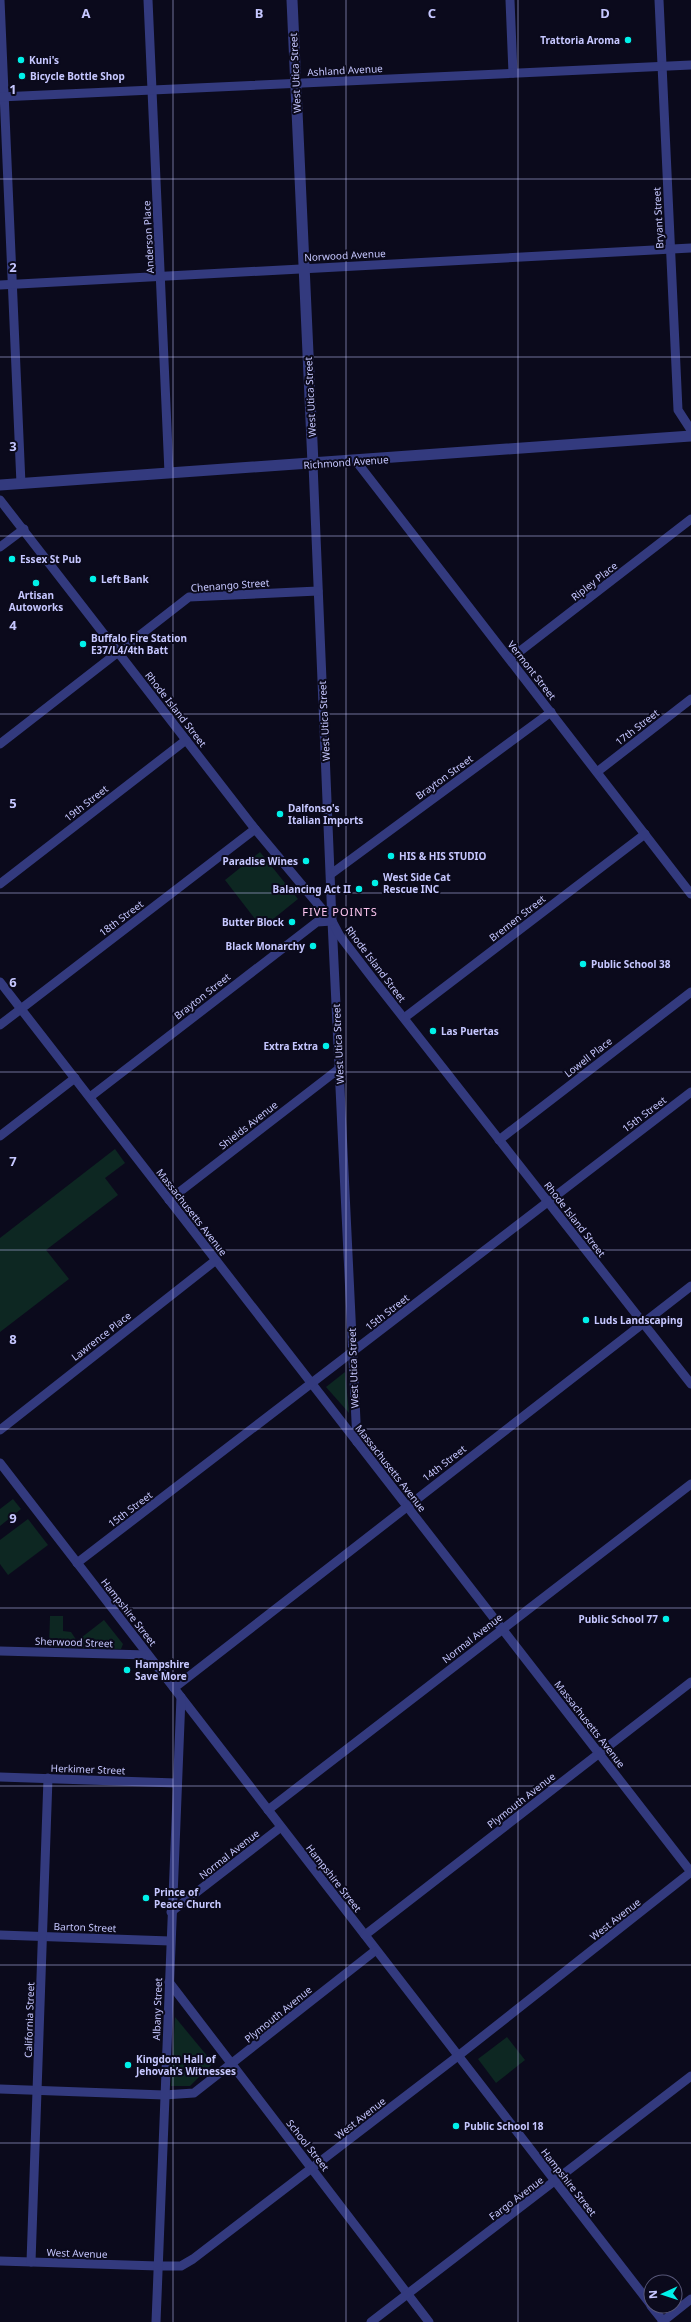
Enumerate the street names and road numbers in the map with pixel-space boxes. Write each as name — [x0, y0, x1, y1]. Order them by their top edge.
street label: West Utica Street — [286, 32, 304, 113]
street label: Ashland Avenue — [307, 61, 383, 79]
street label: Bryant Street — [649, 186, 667, 249]
street label: Anderson Place — [139, 200, 157, 274]
street label: Norwood Avenue — [304, 246, 386, 264]
street label: West Utica Street — [301, 356, 319, 437]
street label: Richmond Avenue — [303, 452, 389, 472]
street label: Ripley Place — [568, 558, 620, 604]
street label: Chenango Street — [190, 575, 270, 595]
street label: Vermont Street — [505, 638, 560, 703]
street label: Rhode Island Street — [142, 668, 210, 750]
street label: West Utica Street — [315, 680, 333, 761]
street label: 17th Street — [612, 705, 662, 748]
street label: Brayton Street — [413, 751, 476, 803]
street label: 19th Street — [61, 781, 111, 824]
street label: Bremen Street — [486, 891, 548, 944]
street label: 18th Street — [96, 897, 146, 939]
street label: Rhode Island Street — [343, 923, 410, 1005]
street label: Brayton Street — [171, 969, 233, 1022]
street label: West Utica Street — [329, 1003, 347, 1084]
street label: Lowell Place — [561, 1034, 615, 1080]
street label: 15th Street — [619, 1093, 669, 1135]
street label: Shields Avenue — [216, 1097, 281, 1152]
street label: Massachusetts Avenue — [153, 1165, 231, 1259]
street label: Rhode Island Street — [541, 1178, 609, 1260]
street label: 15th Street — [362, 1290, 412, 1333]
street label: Lawrence Place — [68, 1308, 134, 1364]
street label: West Utica Street — [345, 1327, 361, 1408]
street label: Massachusetts Avenue — [352, 1421, 430, 1515]
street label: 14th Street — [419, 1441, 469, 1484]
street label: 15th Street — [105, 1488, 155, 1530]
street label: Hampshire Street — [98, 1575, 160, 1649]
street label: Normal Avenue — [439, 1610, 505, 1666]
street label: Sherwood Street — [35, 1634, 114, 1650]
street label: Massachusetts Avenue — [551, 1677, 629, 1771]
street label: Herkimer Street — [50, 1761, 126, 1777]
street label: Plymouth Avenue — [484, 1769, 558, 1831]
street label: Normal Avenue — [196, 1826, 262, 1882]
street label: Hampshire Street — [303, 1841, 365, 1915]
street label: West Avenue — [587, 1895, 644, 1943]
street label: Barton Street — [53, 1919, 117, 1935]
street label: Albany Street — [149, 1977, 165, 2040]
street label: California Street — [21, 1982, 37, 2058]
street label: Plymouth Avenue — [241, 1982, 315, 2045]
street label: West Avenue — [332, 2094, 389, 2142]
street label: School Street — [283, 2116, 333, 2174]
street label: Hampshire Street — [538, 2145, 600, 2219]
street label: Fargo Avenue — [486, 2173, 546, 2223]
street label: West Avenue — [46, 2245, 108, 2261]

